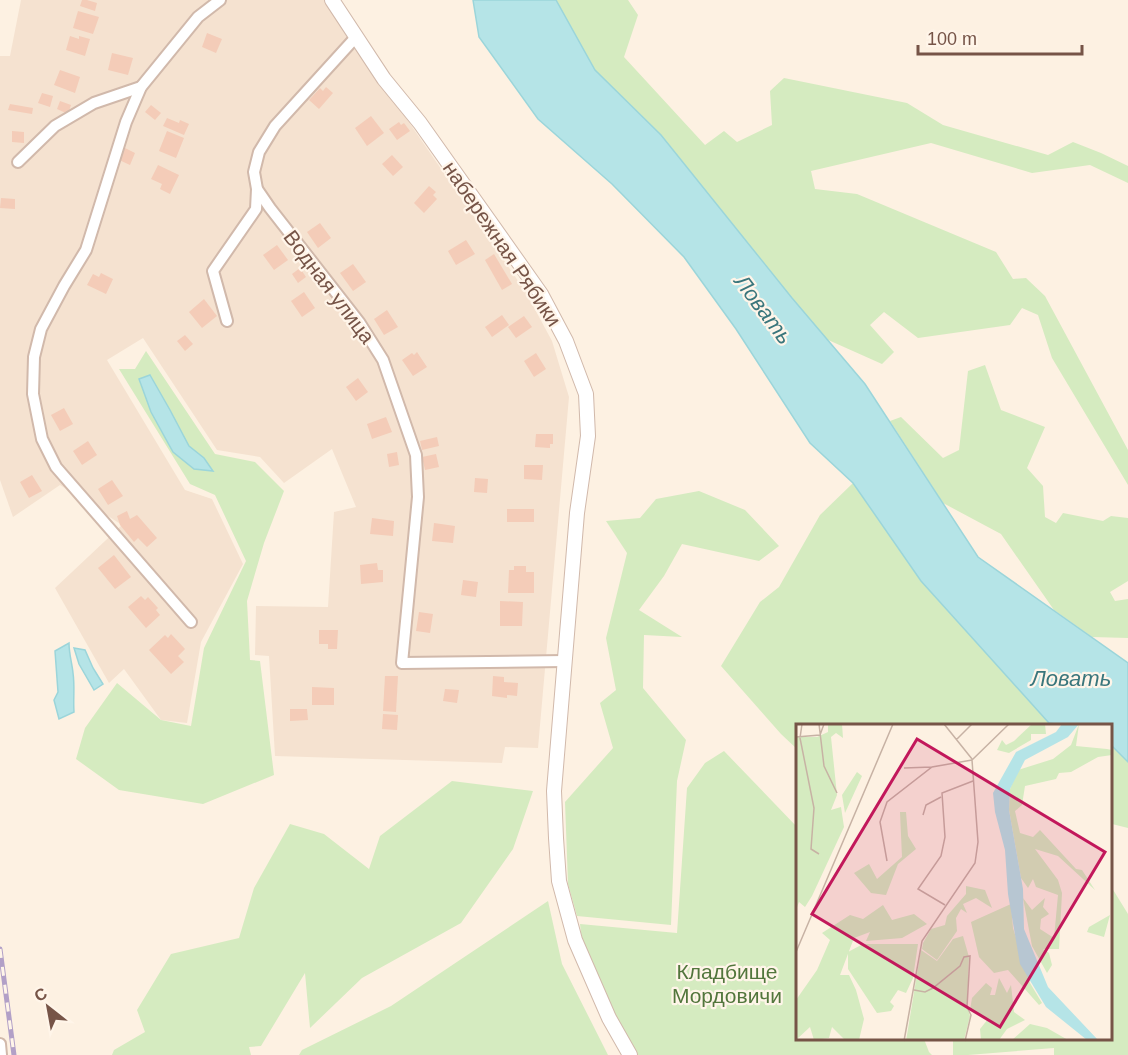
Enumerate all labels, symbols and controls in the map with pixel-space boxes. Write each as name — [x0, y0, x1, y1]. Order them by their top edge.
scale bar — [918, 18, 1082, 56]
text: 100 m — [927, 29, 977, 49]
street label: набережная Рябики — [439, 157, 566, 330]
street label: Водная улица — [279, 226, 380, 348]
water label: Ловать — [728, 268, 798, 349]
water label: Ловать — [1029, 666, 1111, 691]
inset map — [796, 724, 1113, 1040]
park label: Кладбище Мордовичи — [672, 960, 782, 1007]
north arrow — [18, 977, 78, 1037]
text: С — [31, 984, 50, 1005]

